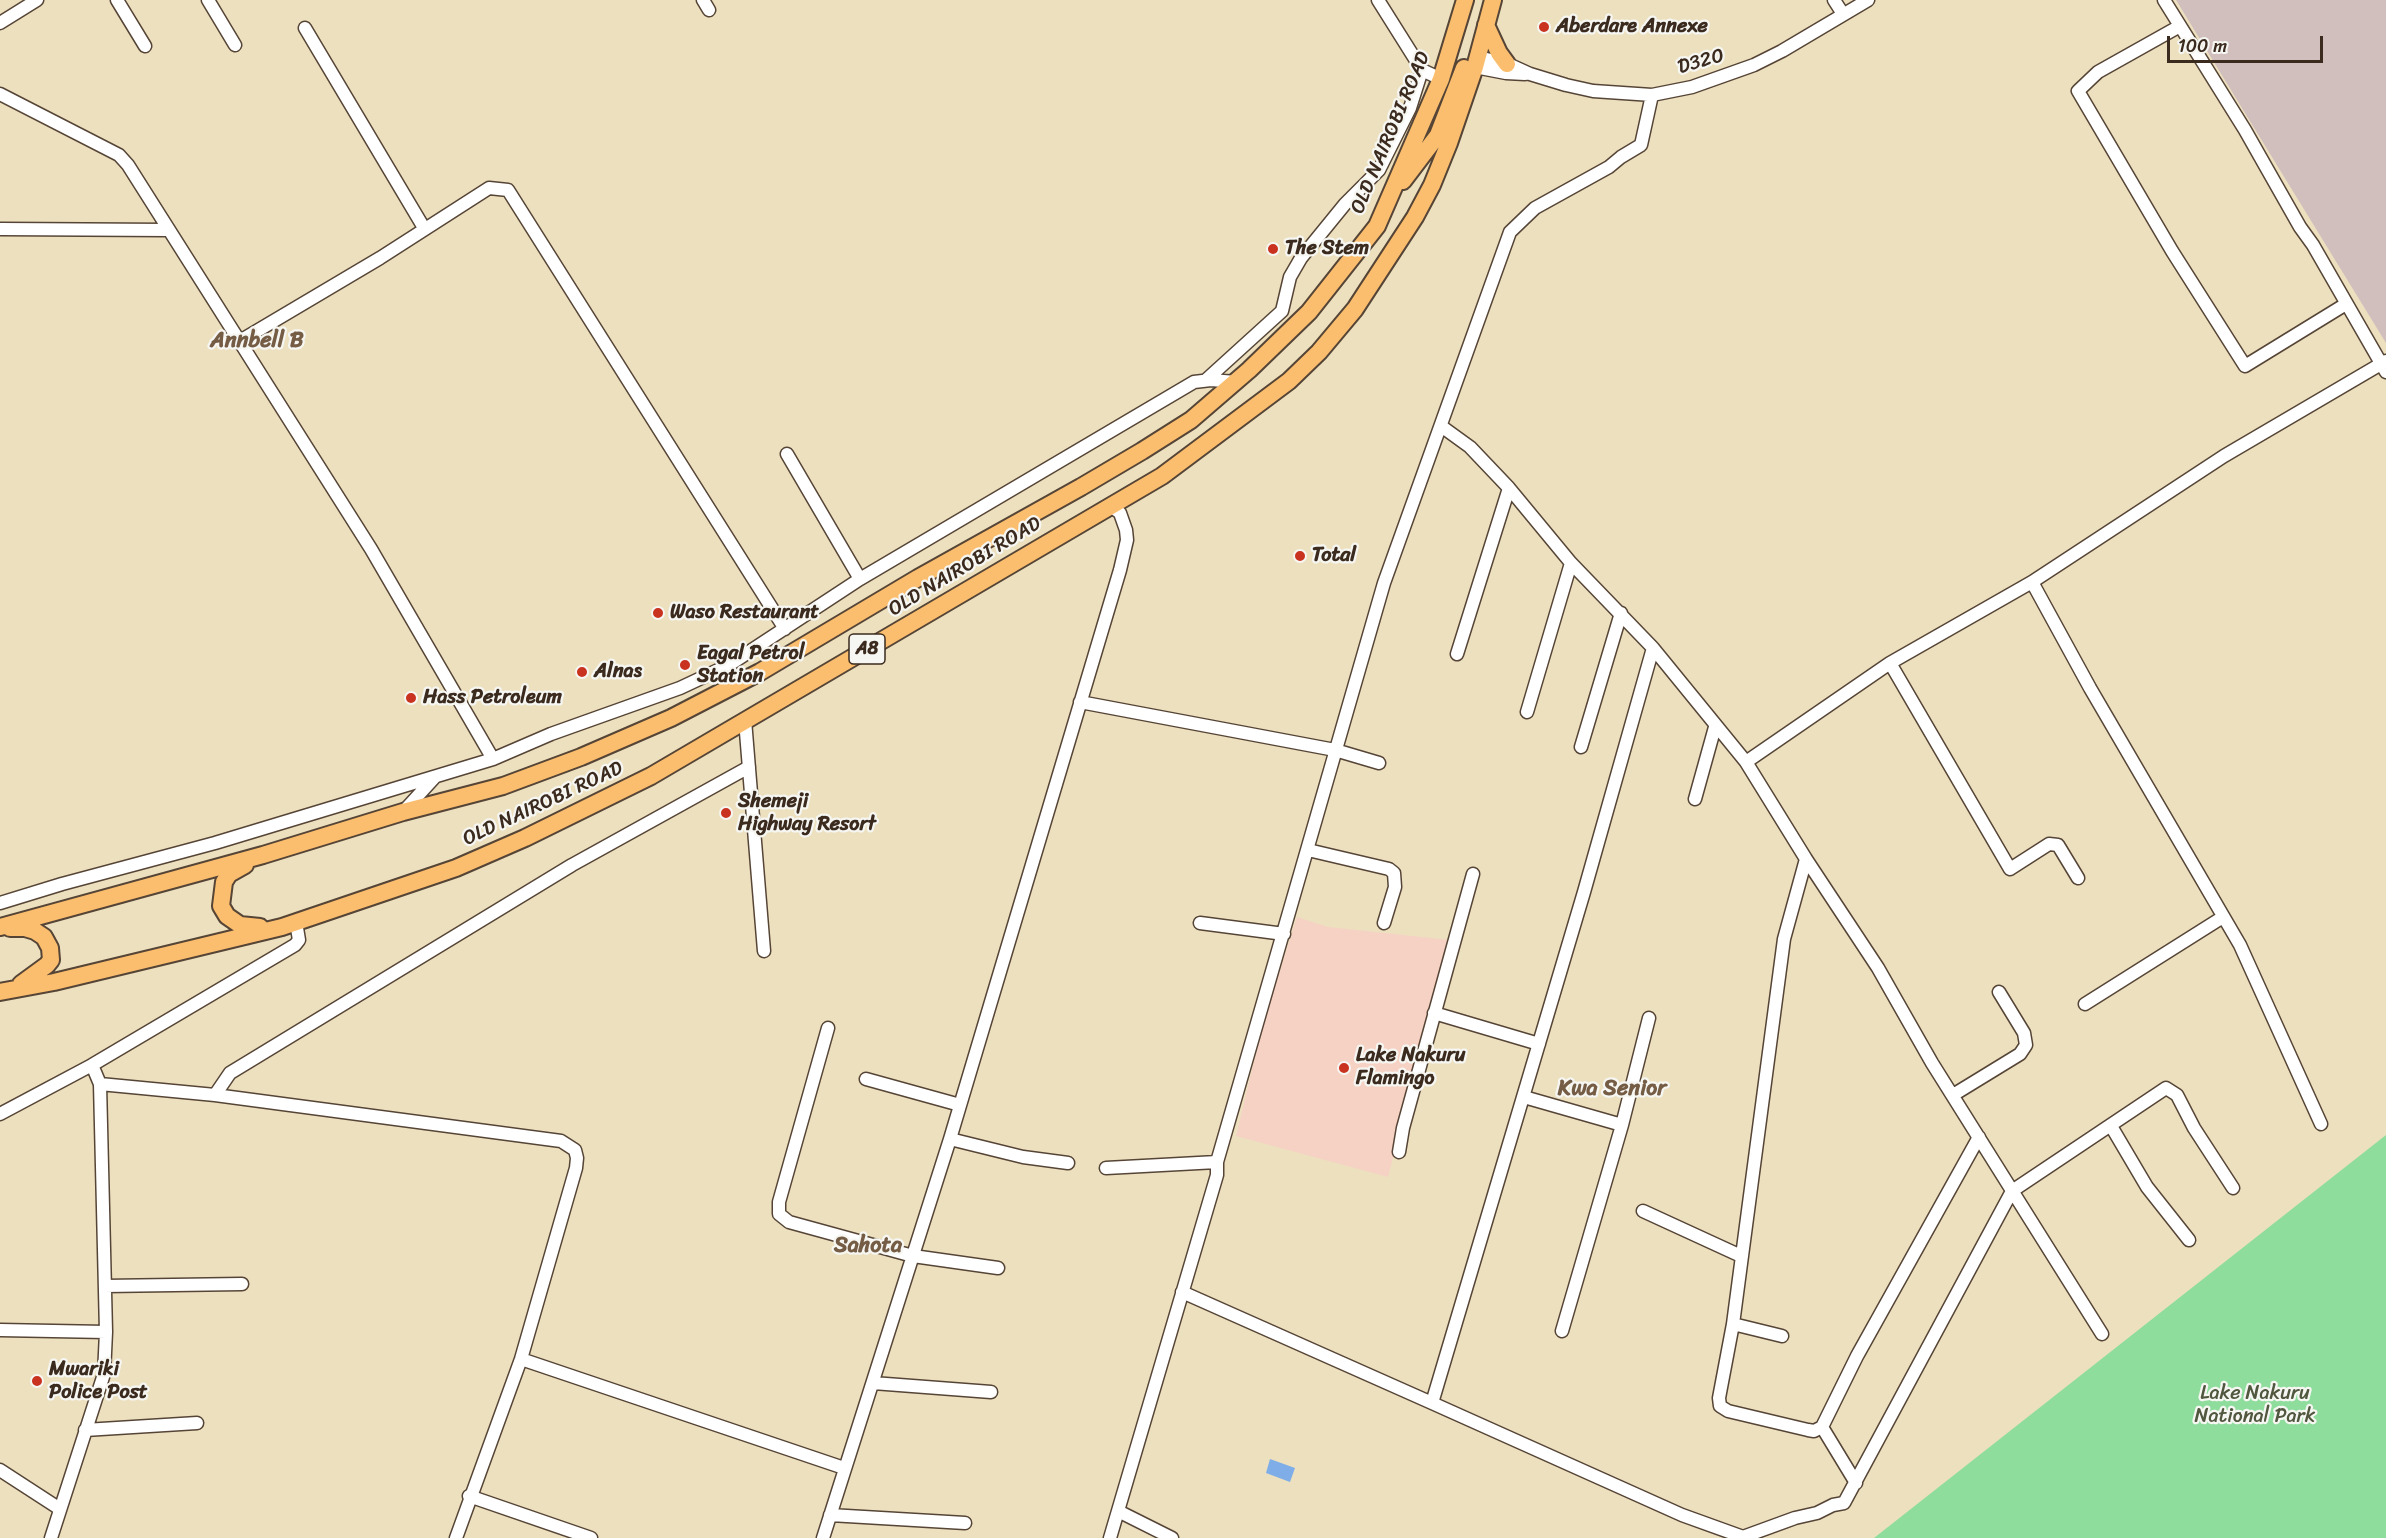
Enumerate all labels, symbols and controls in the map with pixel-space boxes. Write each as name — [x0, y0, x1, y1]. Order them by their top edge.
place label: Aberdare Annexe — [1556, 15, 1708, 39]
marker: Aberdare Annexe — [1537, 20, 1551, 34]
scale bar — [2170, 24, 2326, 62]
text: 100 m — [2178, 30, 2227, 62]
street label: D320 — [1675, 44, 1727, 80]
street label: OLD NAIROBI ROAD — [1346, 48, 1436, 218]
place label: The Stem — [1285, 237, 1369, 261]
marker: The Stem — [1266, 242, 1280, 256]
district label: Annbell B — [210, 328, 304, 354]
street label: OLD NAIROBI ROAD — [884, 512, 1046, 622]
place label: Total — [1312, 544, 1356, 568]
marker: Total — [1293, 549, 1307, 563]
place label: Waso Restaurant — [670, 601, 819, 625]
marker: Waso Restaurant — [651, 606, 665, 620]
road number: A8 — [849, 634, 885, 664]
place label: Eagal Petrol Station — [697, 642, 804, 689]
marker: Eagal Petrol Station — [678, 658, 692, 672]
place label: Alnas — [594, 660, 642, 684]
marker: Alnas — [575, 665, 589, 679]
place label: Hass Petroleum — [423, 686, 562, 710]
marker: Hass Petroleum — [404, 691, 418, 705]
street label: OLD NAIROBI ROAD — [459, 756, 627, 852]
place label: Shemeji Highway Resort — [738, 790, 876, 837]
marker: Shemeji Highway Resort — [719, 806, 733, 820]
place label: Lake Nakuru Flamingo — [1356, 1044, 1466, 1091]
marker: Lake Nakuru Flamingo — [1337, 1061, 1351, 1075]
district label: Kwa Senior — [1558, 1076, 1666, 1102]
district label: Sahota — [834, 1233, 902, 1259]
place label: Mwariki Police Post — [49, 1358, 148, 1405]
marker: Mwariki Police Post — [30, 1374, 44, 1388]
park label: Lake Nakuru National Park — [2195, 1382, 2315, 1429]

